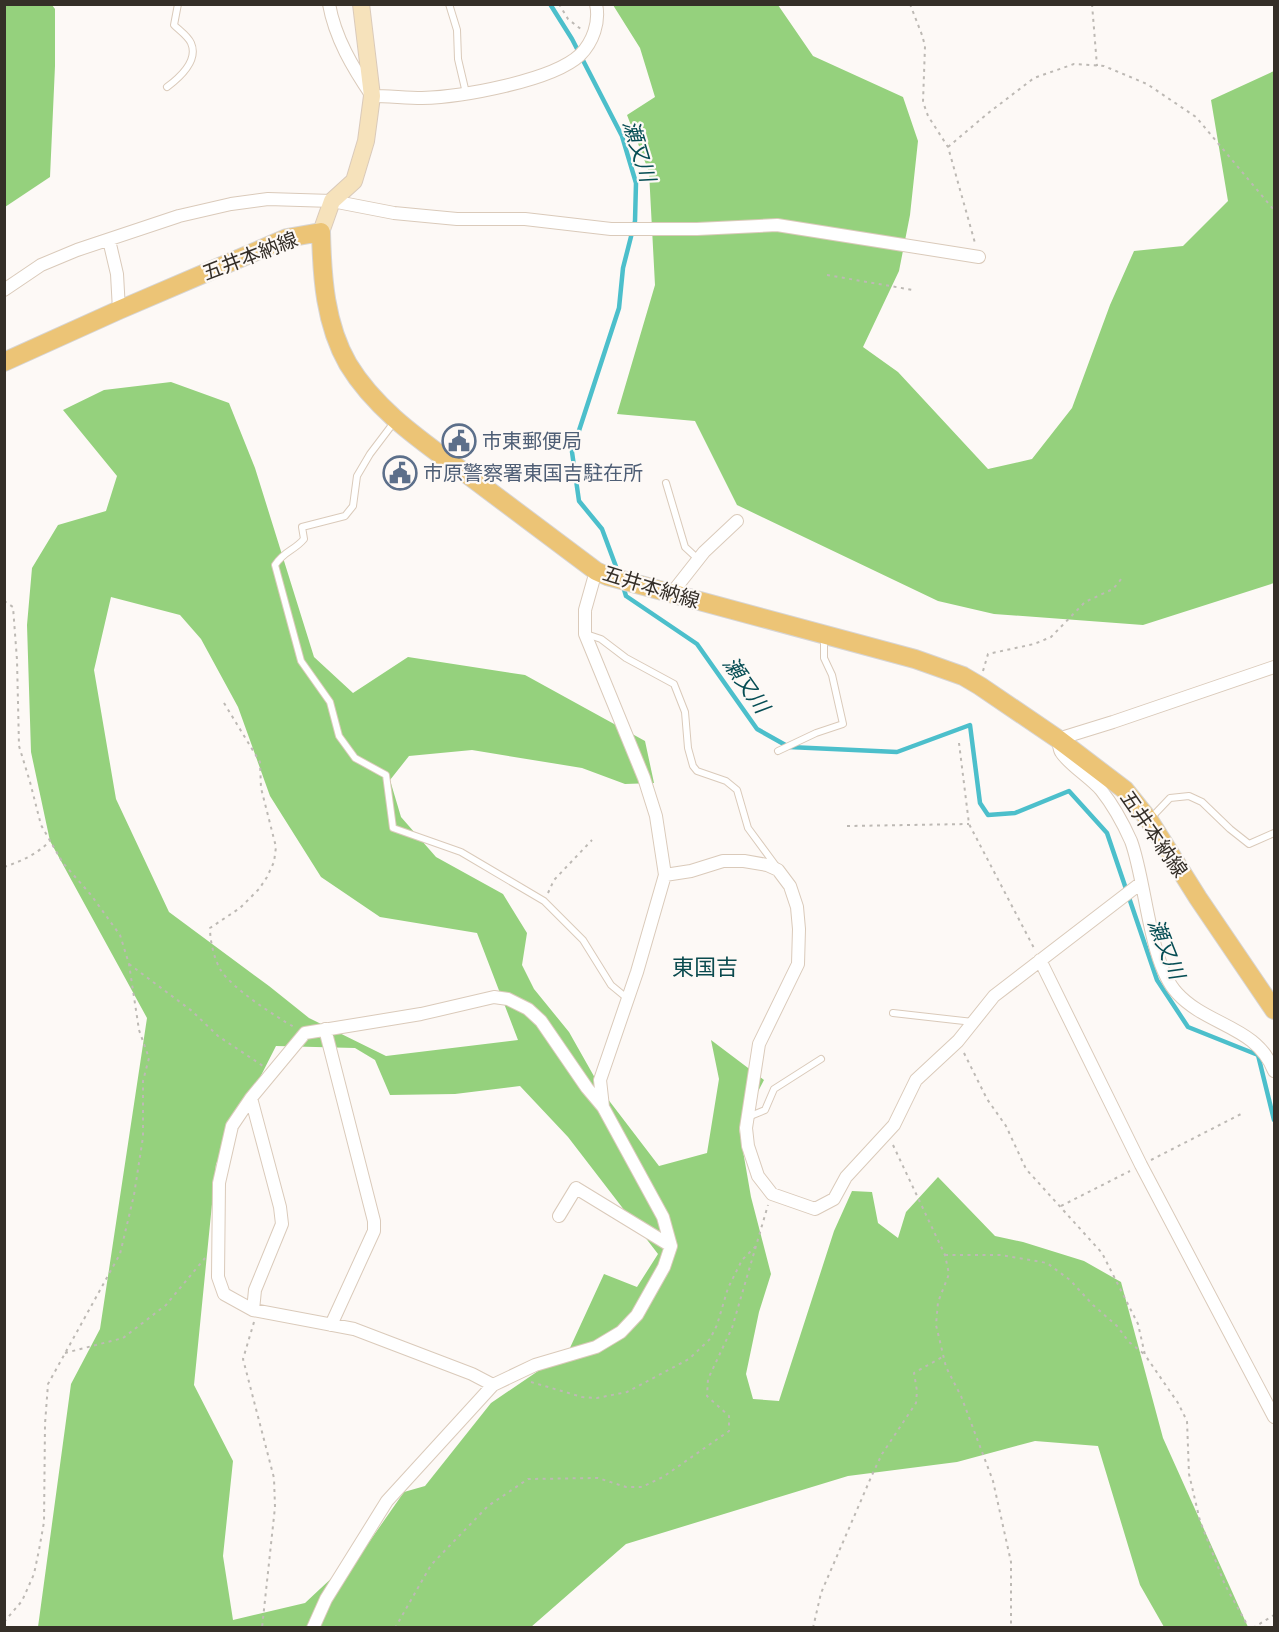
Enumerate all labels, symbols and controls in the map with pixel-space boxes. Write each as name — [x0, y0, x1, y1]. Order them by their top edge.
water label: 瀬又川 — [617, 117, 660, 187]
street label: 五井本納線 — [199, 228, 301, 286]
public building icon: 市東郵便局 — [441, 423, 477, 459]
place label: 市東郵便局 — [482, 430, 582, 454]
public building icon: 市原警察署東国吉駐在所 — [382, 455, 418, 491]
place label: 市原警察署東国吉駐在所 — [423, 462, 643, 486]
street label: 五井本納線 — [599, 562, 702, 614]
water label: 瀬又川 — [717, 652, 775, 720]
street label: 五井本納線 — [1115, 787, 1192, 882]
water label: 瀬又川 — [1142, 915, 1190, 985]
district label: 東国吉 — [672, 955, 738, 982]

